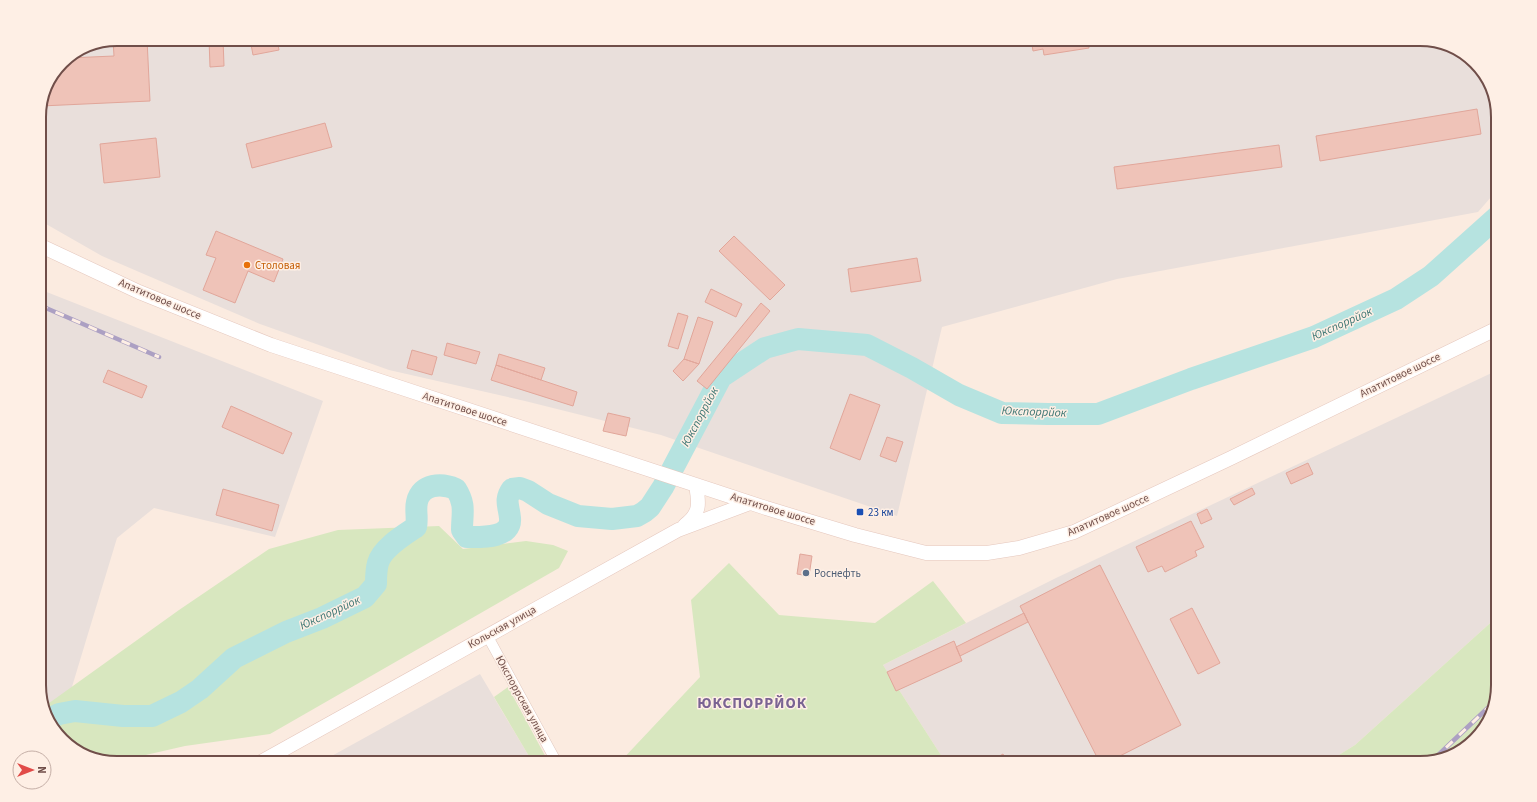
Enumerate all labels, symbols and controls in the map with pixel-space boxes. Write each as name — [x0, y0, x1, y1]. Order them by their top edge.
place label: Столовая — [255, 258, 300, 273]
marker: Столовая — [242, 260, 252, 270]
street label: Апатитовое шоссе — [117, 275, 204, 323]
water label: Юкспоррйок — [1309, 303, 1375, 345]
street label: Апатитовое шоссе — [1357, 349, 1443, 401]
water label: Юкспоррйок — [677, 384, 723, 450]
street label: Апатитовое шоссе — [421, 388, 510, 430]
water label: Юкспоррйок — [1001, 402, 1067, 422]
street label: Апатитовое шоссе — [729, 489, 818, 529]
street label: Апатитовое шоссе — [1065, 490, 1152, 540]
place label: 23 км — [868, 505, 894, 520]
marker: 23 км — [855, 507, 865, 517]
place label: Роснефть — [814, 566, 861, 581]
marker: Роснефть — [801, 568, 811, 578]
water label: Юкспоррйок — [297, 591, 363, 634]
street label: Кольская улица — [465, 602, 539, 652]
street label: Юкспоррская улица — [492, 653, 552, 745]
district label: ЮКСПОРРЙОК — [697, 693, 807, 714]
north arrow — [12, 750, 52, 790]
text: N — [34, 766, 49, 774]

